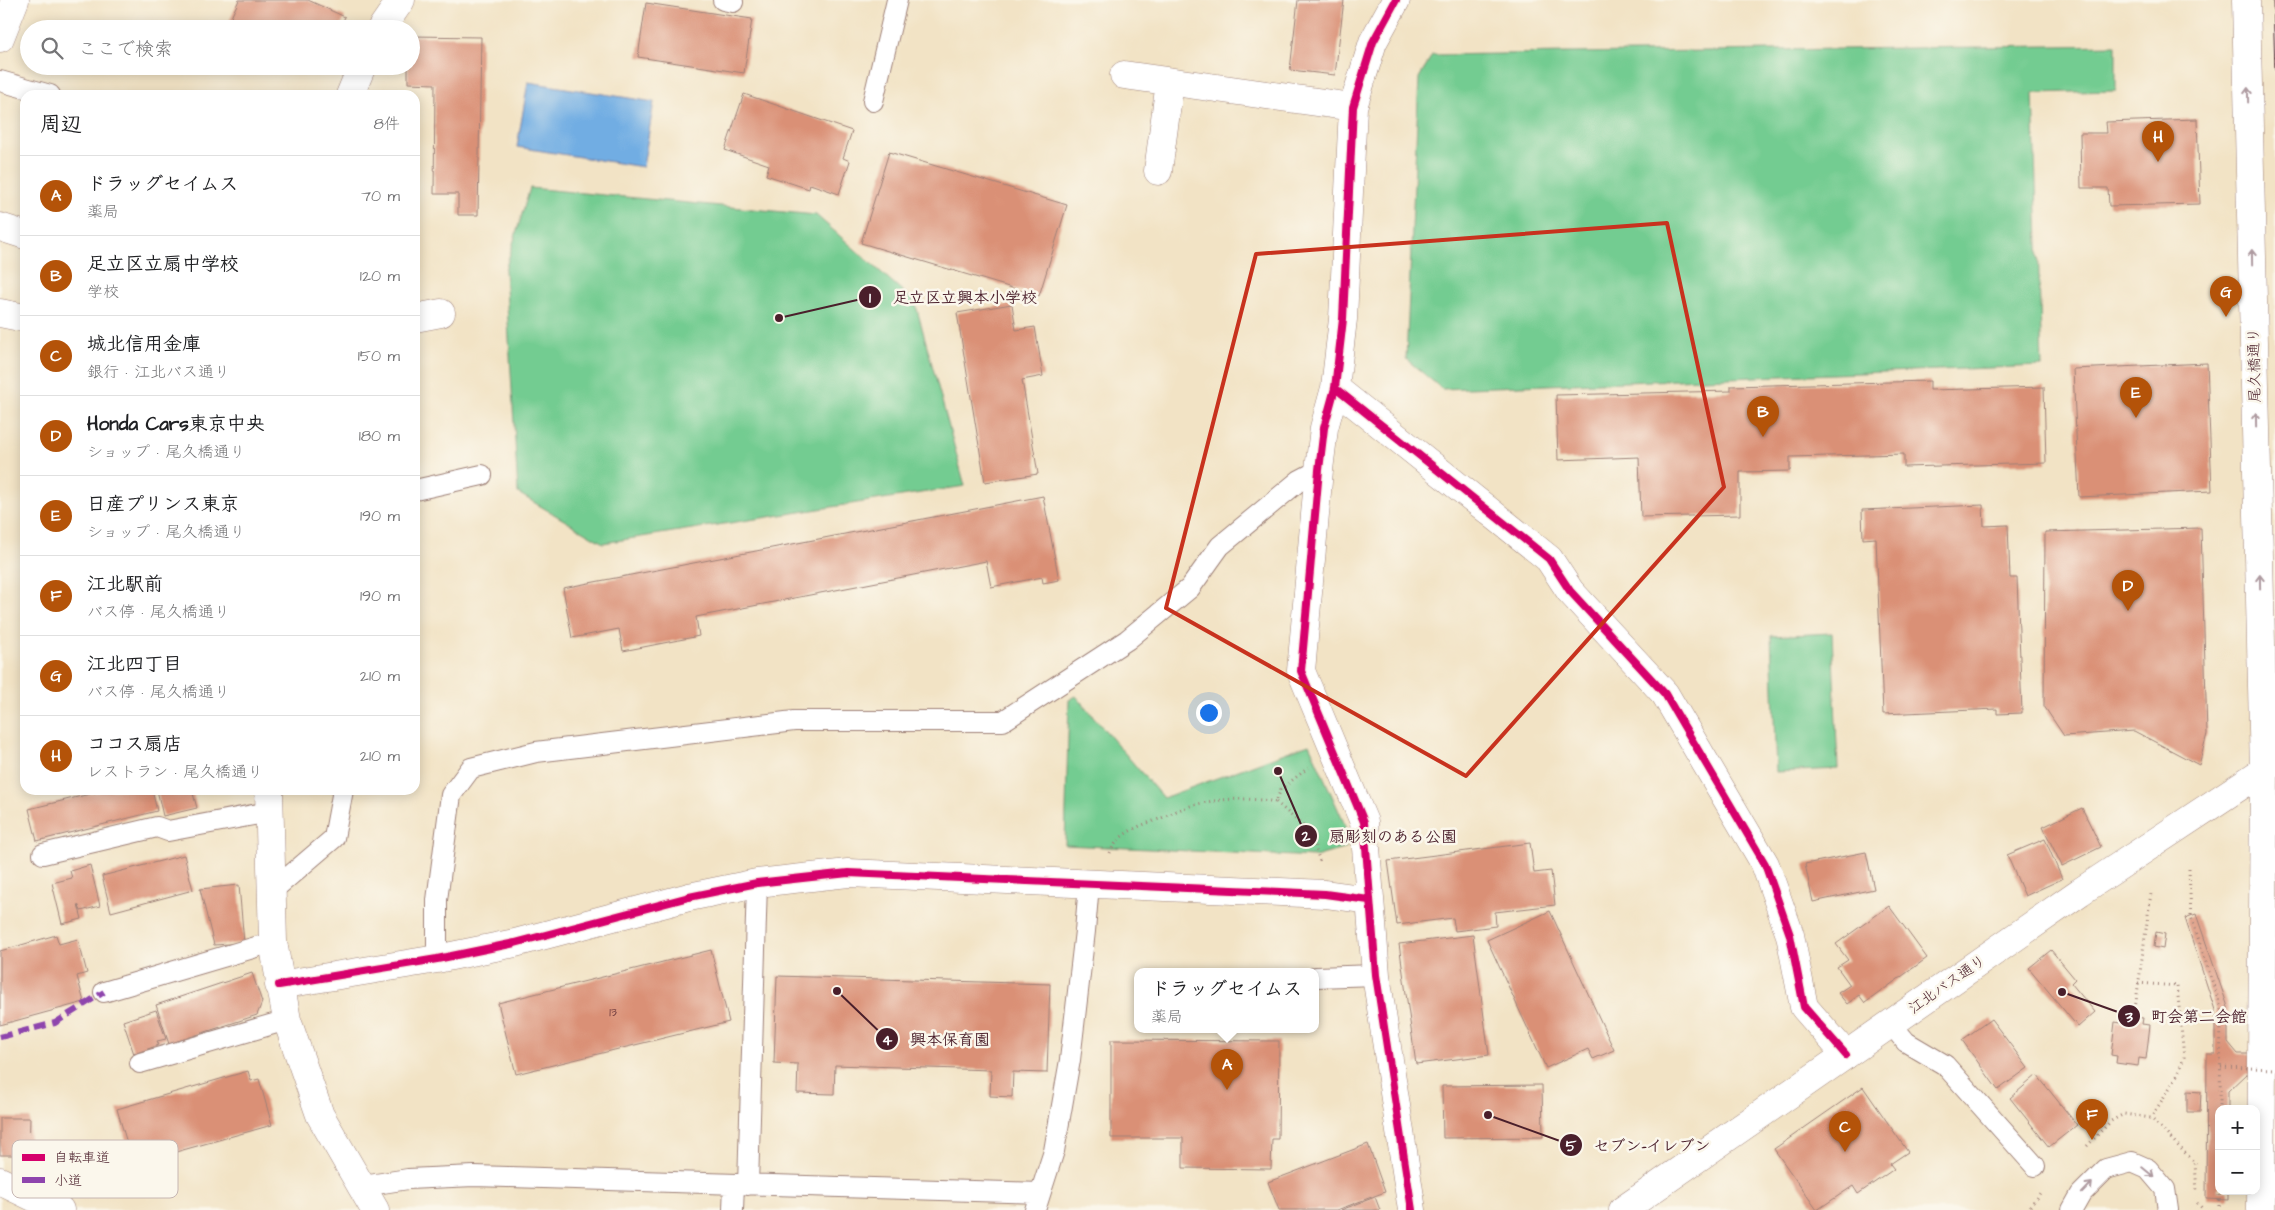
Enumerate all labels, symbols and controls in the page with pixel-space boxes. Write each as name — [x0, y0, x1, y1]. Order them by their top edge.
search box — [20, 20, 420, 75]
icon: search — [38, 34, 66, 62]
text: ここで検索 — [78, 36, 173, 63]
one-way arrow — [2243, 87, 2253, 103]
text: 周辺 — [40, 110, 82, 139]
text: 8件 — [374, 113, 400, 135]
pin: H — [2142, 121, 2174, 162]
text: ドラッグセイムス — [87, 171, 238, 198]
text: A — [51, 185, 61, 207]
text: 70 m — [361, 185, 400, 207]
text: 薬局 — [87, 201, 119, 223]
one-way arrow — [2247, 249, 2257, 266]
text: 足立区立扇中学校 — [87, 251, 239, 278]
text: B — [50, 265, 62, 287]
text: 120 m — [360, 265, 400, 287]
pin: G — [2210, 276, 2242, 317]
text: 学校 — [87, 281, 119, 303]
callout: 足立区立興本小学校 — [858, 282, 1047, 313]
text: 足立区立興本小学校 — [893, 287, 1037, 309]
text: 1 — [869, 288, 871, 309]
street label: 尾久橋通り — [2243, 327, 2266, 403]
text: 城北信用金庫 — [87, 331, 201, 358]
text: C — [50, 345, 62, 367]
text: 150 m — [358, 345, 400, 367]
text: 銀行 · 江北バス通り — [87, 361, 230, 383]
pin: E — [2120, 377, 2152, 418]
pin: B — [1747, 396, 1779, 437]
text: Honda Cars東京中央 — [87, 411, 265, 438]
one-way arrow — [2251, 412, 2261, 428]
text: D — [51, 425, 61, 447]
text: 180 m — [359, 425, 400, 447]
text: ショップ · 尾久橋通り — [87, 441, 245, 463]
text: 日産プリンス東京 — [87, 491, 239, 518]
text: E — [51, 505, 61, 527]
text: 190 m — [360, 505, 400, 527]
text: ショップ · 尾久橋通り — [87, 521, 245, 543]
pin: D — [2112, 570, 2144, 611]
text: 江北駅前 — [87, 571, 163, 598]
one-way arrow — [2255, 574, 2264, 590]
text: F — [50, 585, 62, 607]
text: 190 m — [360, 585, 400, 607]
text: バス停 · 尾久橋通り — [87, 601, 230, 623]
text: 江北四丁目 — [87, 651, 182, 678]
text: G — [50, 665, 62, 687]
text: 210 m — [360, 665, 400, 687]
text: バス停 · 尾久橋通り — [87, 681, 230, 703]
your location — [1196, 700, 1222, 726]
text: ココス扇店 — [87, 731, 182, 758]
text: H — [51, 745, 61, 767]
text: 210 m — [360, 745, 400, 767]
text: レストラン · 尾久橋通り — [87, 761, 263, 783]
callout: 扇彫刻のある公園 — [1294, 821, 1467, 852]
text: 2 — [1301, 826, 1311, 847]
text: 扇彫刻のある公園 — [1329, 826, 1457, 848]
street label: 江北バス通り — [1904, 950, 1990, 1019]
popup — [1134, 968, 1319, 1033]
text: ドラッグセイムス — [1151, 976, 1302, 1003]
callout: 町会第二会館 — [2116, 1001, 2257, 1032]
house number: 13 — [609, 1004, 617, 1021]
text: 薬局 — [1151, 1006, 1183, 1028]
text: 町会第二会館 — [2151, 1006, 2247, 1028]
text: 3 — [2124, 1007, 2133, 1028]
callout: 興本保育園 — [875, 1024, 1000, 1055]
text: 興本保育園 — [910, 1029, 990, 1051]
text: 4 — [882, 1030, 893, 1051]
pin: A — [1211, 1049, 1243, 1090]
pin: F — [2076, 1099, 2108, 1140]
map controls — [2215, 1105, 2260, 1195]
button: + — [2215, 1105, 2260, 1150]
pin: C — [1829, 1111, 1861, 1152]
callout: セブン-イレブン — [1559, 1130, 1720, 1161]
text: セブン-イレブン — [1594, 1135, 1710, 1157]
text: 5 — [1566, 1136, 1577, 1157]
legend — [12, 1140, 178, 1198]
text: 自転車道 — [54, 1148, 110, 1168]
button: − — [2215, 1150, 2260, 1195]
one-way arrow — [2141, 1166, 2154, 1177]
text: 小道 — [54, 1171, 82, 1191]
one-way arrow — [2081, 1182, 2093, 1195]

